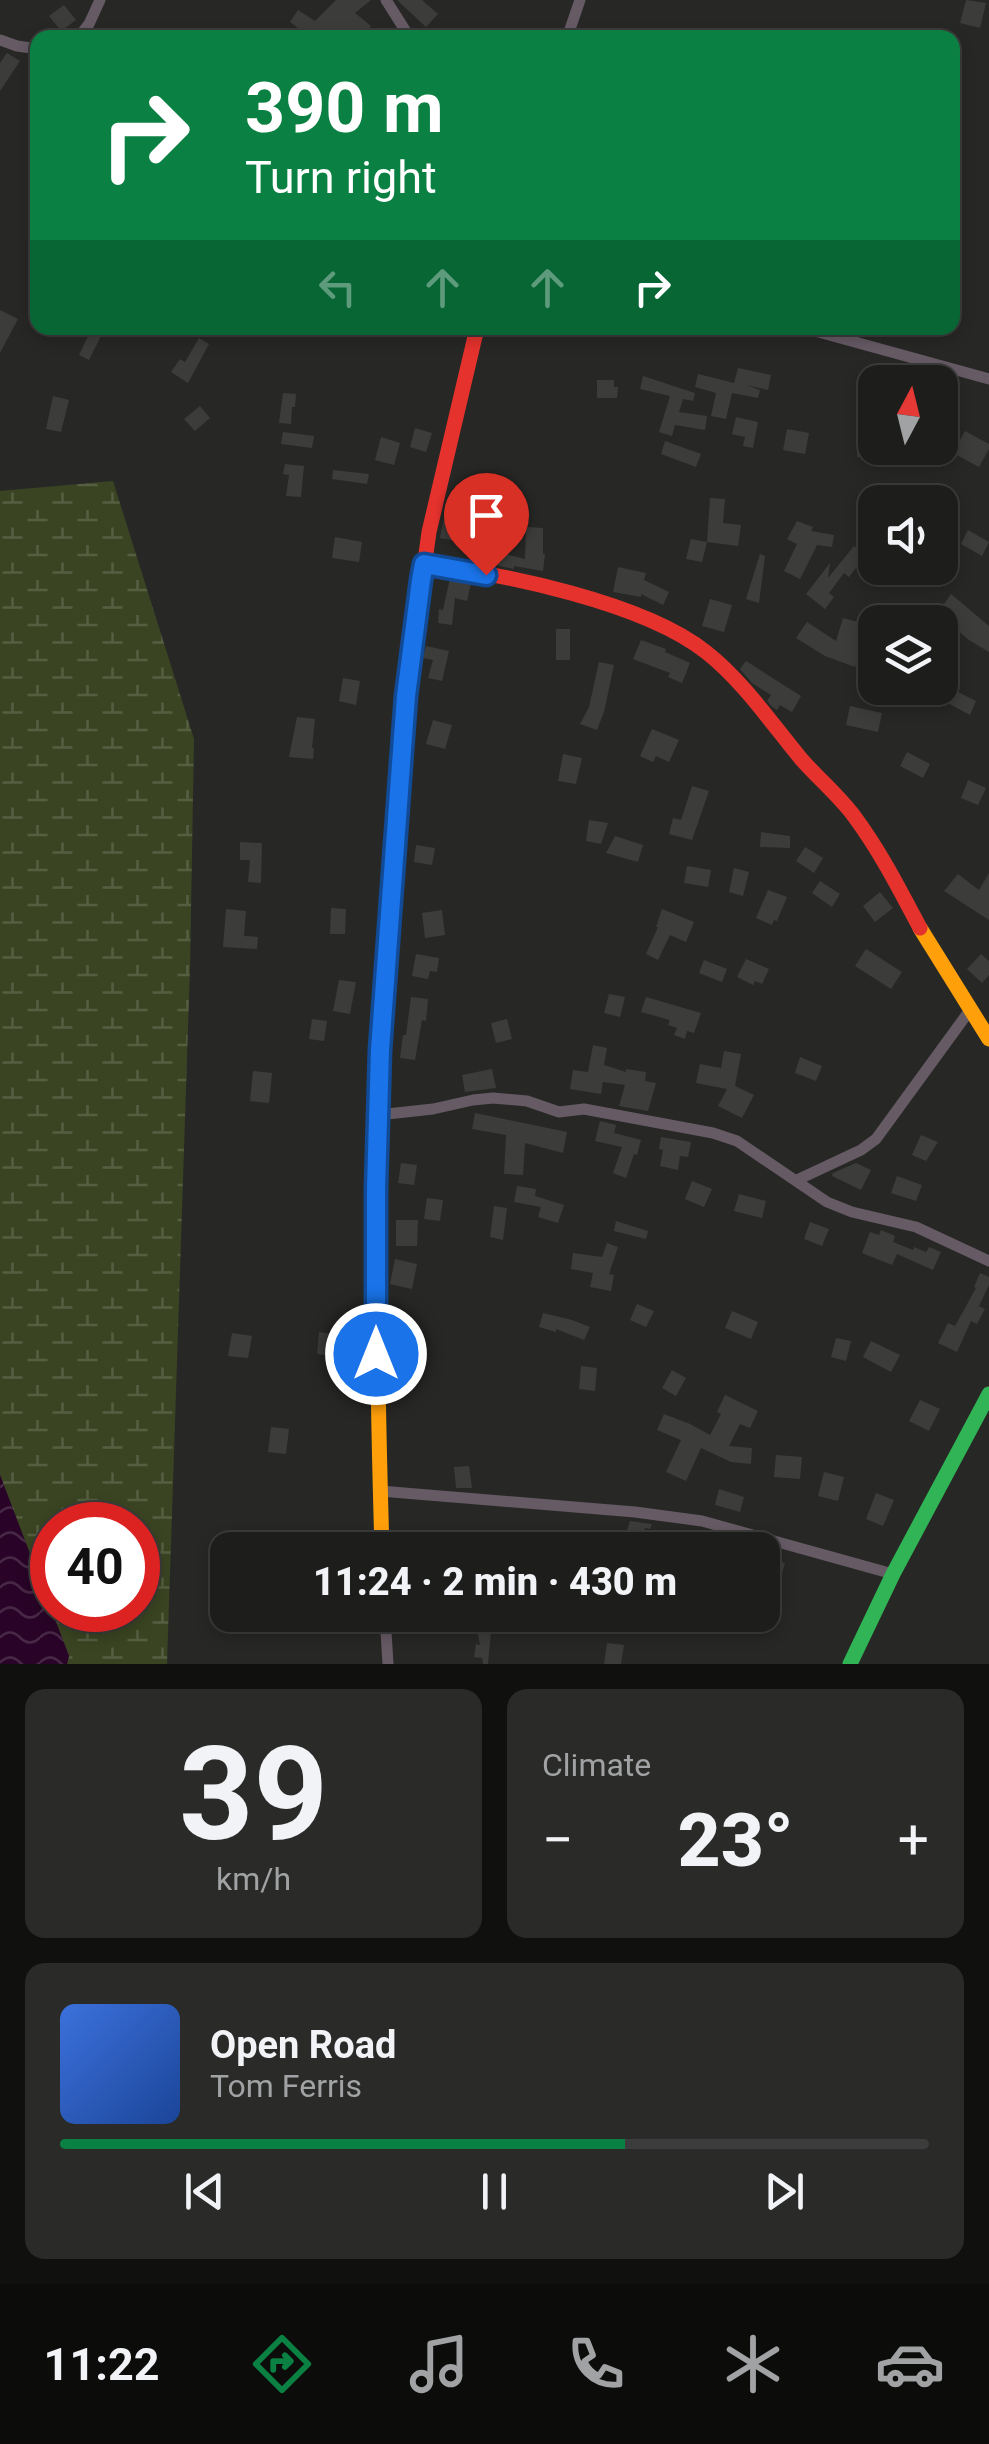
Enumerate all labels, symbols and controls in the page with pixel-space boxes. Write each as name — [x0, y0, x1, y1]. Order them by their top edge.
text: 390 m — [245, 67, 444, 149]
icon: right — [80, 70, 210, 200]
text: Turn right — [245, 151, 437, 204]
icon: left — [310, 260, 365, 315]
icon: ahead — [415, 260, 470, 315]
icon: ahead — [520, 260, 575, 315]
icon: right — [625, 260, 680, 315]
north arrow — [858, 365, 958, 465]
map controls — [858, 365, 958, 705]
pin — [444, 473, 529, 576]
button: sound — [858, 485, 958, 585]
icon: arrive — [459, 488, 514, 543]
button: layers — [858, 605, 958, 705]
position arrow — [324, 1302, 428, 1406]
speed limit sign: 40 — [30, 1502, 160, 1632]
text: 11:24 · 2 min · 430 m — [313, 1560, 677, 1604]
text: 39 — [179, 1718, 328, 1871]
text: Climate — [542, 1746, 651, 1784]
text: 23° — [678, 1796, 794, 1884]
text: − — [542, 1808, 573, 1872]
text: + — [898, 1808, 929, 1872]
text: km/h — [216, 1860, 291, 1898]
text: Open Road — [210, 2023, 396, 2067]
text: Tom Ferris — [210, 2067, 362, 2105]
icon: previous — [177, 2164, 232, 2219]
icon: pause — [467, 2164, 522, 2219]
icon: next — [757, 2164, 812, 2219]
icon: directions — [247, 2329, 317, 2399]
icon: music — [404, 2329, 474, 2399]
icon: phone — [561, 2329, 631, 2399]
icon: climate — [718, 2329, 788, 2399]
icon: car — [875, 2329, 945, 2399]
text: 11:22 — [44, 2338, 160, 2391]

